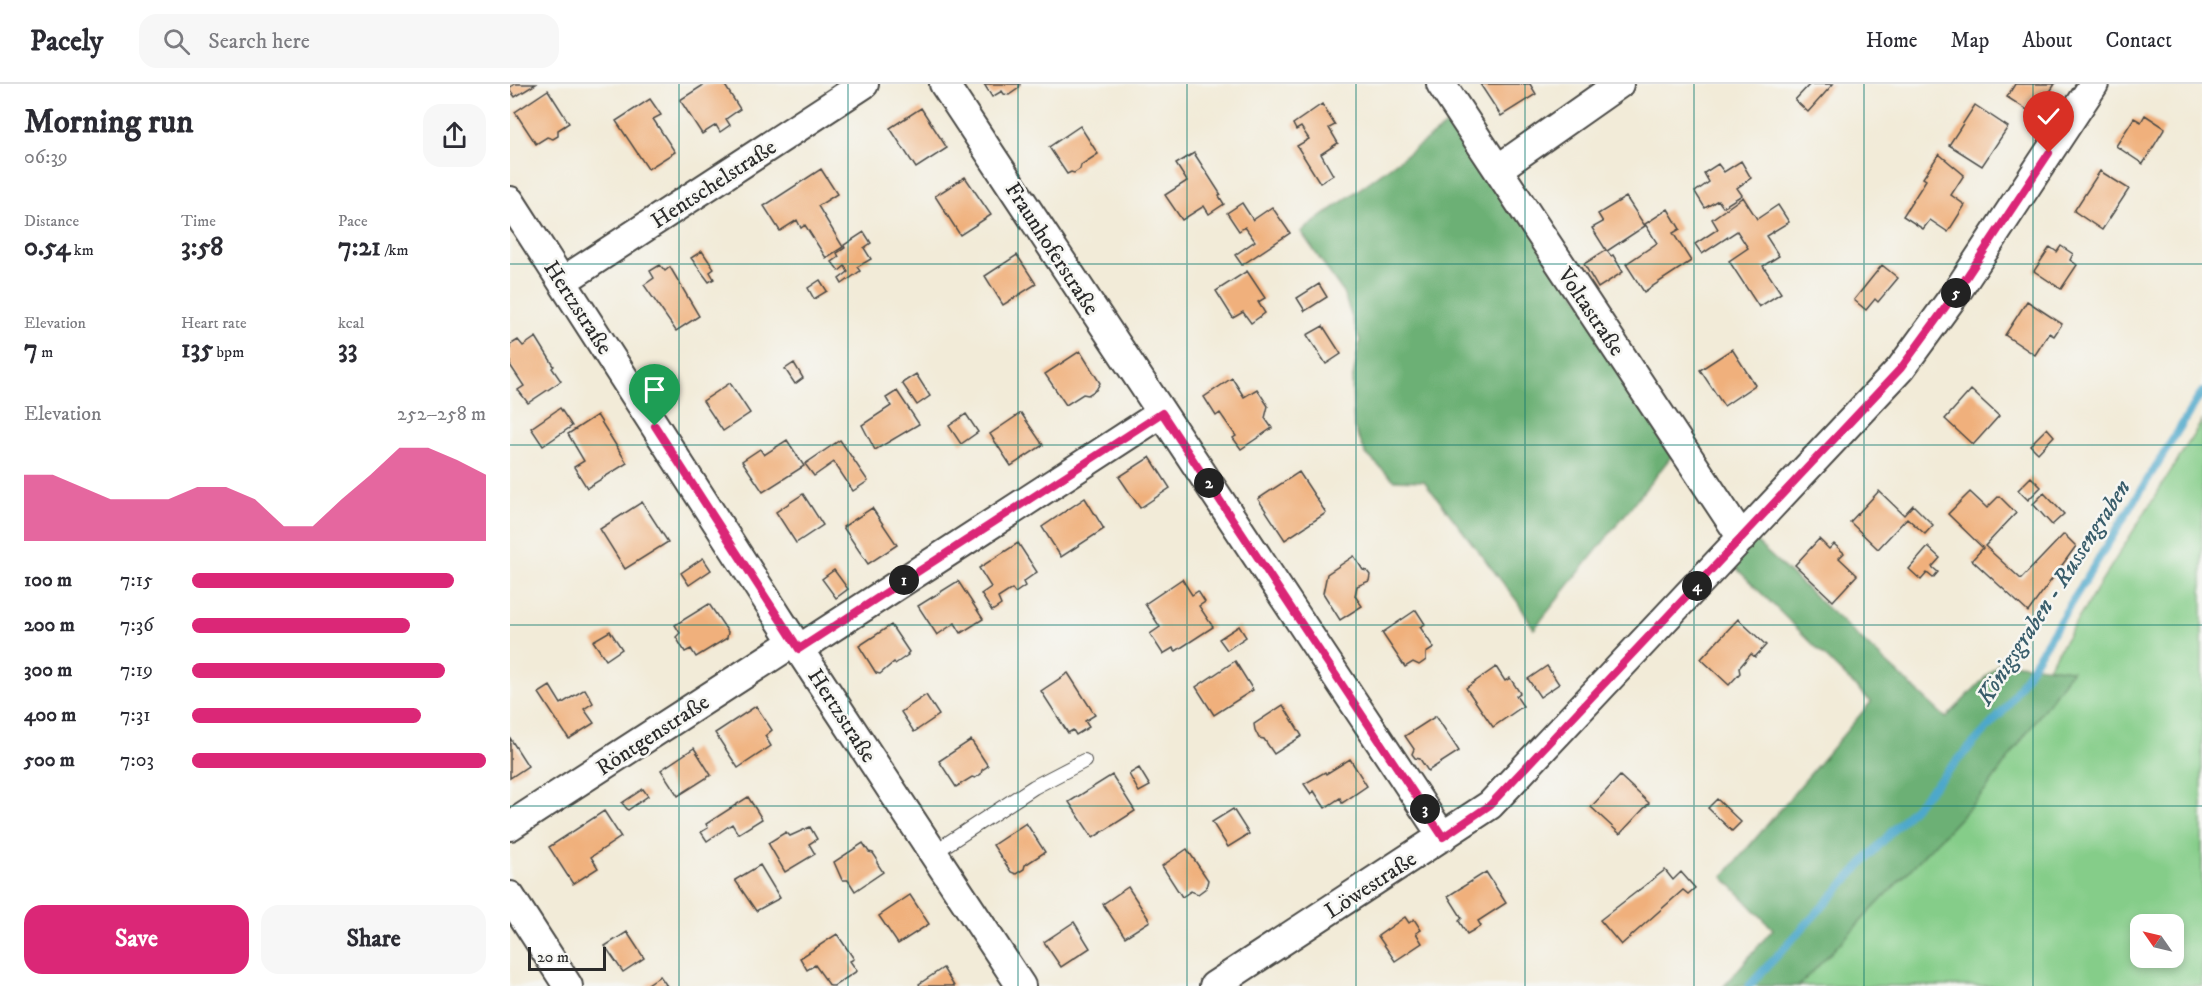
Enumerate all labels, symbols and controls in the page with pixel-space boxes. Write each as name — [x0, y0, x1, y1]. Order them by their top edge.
search box — [139, 14, 559, 68]
text: Pacely — [30, 24, 103, 59]
icon: search — [160, 25, 193, 58]
text: Search here — [208, 28, 310, 55]
text: Home — [1866, 28, 1918, 54]
text: Map — [1951, 28, 1989, 54]
text: About — [2022, 28, 2073, 54]
text: Contact — [2106, 28, 2172, 54]
pin — [2023, 91, 2074, 153]
icon: check — [2032, 100, 2065, 133]
text: Morning run — [24, 102, 193, 143]
button: share — [423, 104, 486, 167]
street label: Hentschelstraße — [646, 134, 782, 235]
text: 06:39 — [24, 145, 68, 170]
street label: Fraunhoferstraße — [999, 177, 1105, 320]
text: Distance — [24, 211, 79, 231]
text: Time — [181, 211, 216, 231]
text: Pace — [338, 211, 368, 231]
text: 0.54 — [24, 231, 70, 264]
text: 3:58 — [181, 231, 223, 264]
text: 7:21 — [338, 231, 381, 264]
text: km — [70, 240, 94, 260]
text: /km — [381, 240, 409, 260]
street label: Hertzstraße — [537, 256, 618, 360]
street label: Voltastraße — [1551, 262, 1630, 361]
pin: 5 — [1941, 278, 1971, 308]
text: 5 — [1952, 283, 1960, 303]
text: Elevation — [24, 313, 86, 333]
text: Heart rate — [181, 313, 247, 333]
text: kcal — [338, 313, 364, 333]
text: 7 — [24, 333, 38, 366]
text: 135 — [181, 333, 213, 366]
text: 33 — [338, 333, 357, 366]
text: m — [38, 342, 53, 362]
text: bpm — [213, 342, 244, 362]
pin — [629, 364, 680, 426]
icon: arrive — [638, 373, 671, 406]
text: Elevation — [24, 402, 101, 427]
text: 252–258 m — [397, 402, 486, 427]
pin: 2 — [1194, 468, 1224, 498]
text: 2 — [1205, 473, 1213, 493]
water label: Königsgraben - Russengraben — [1969, 474, 2138, 712]
pin: 1 — [889, 565, 919, 595]
text: 100 m — [24, 568, 72, 593]
text: 7:15 — [120, 568, 153, 593]
text: 1 — [901, 570, 907, 590]
pin: 4 — [1682, 571, 1712, 601]
text: 4 — [1692, 576, 1702, 596]
text: 200 m — [24, 613, 75, 638]
text: 7:36 — [120, 613, 154, 638]
text: 300 m — [24, 658, 72, 683]
text: 7:19 — [120, 658, 153, 683]
street label: Hertzstraße — [801, 664, 882, 768]
street label: Röntgenstraße — [591, 689, 714, 782]
text: 400 m — [24, 703, 76, 728]
text: 7:31 — [120, 703, 151, 728]
text: 500 m — [24, 748, 75, 773]
text: 7:03 — [120, 748, 154, 773]
pin: 3 — [1410, 794, 1440, 824]
text: 3 — [1422, 799, 1428, 819]
street label: Löwestraße — [1320, 846, 1422, 925]
button: Save — [24, 905, 249, 974]
button: Share — [261, 905, 486, 974]
north arrow — [2130, 914, 2184, 968]
map controls — [2130, 914, 2184, 968]
scale bar — [528, 944, 606, 972]
text: 20 m — [537, 947, 569, 967]

